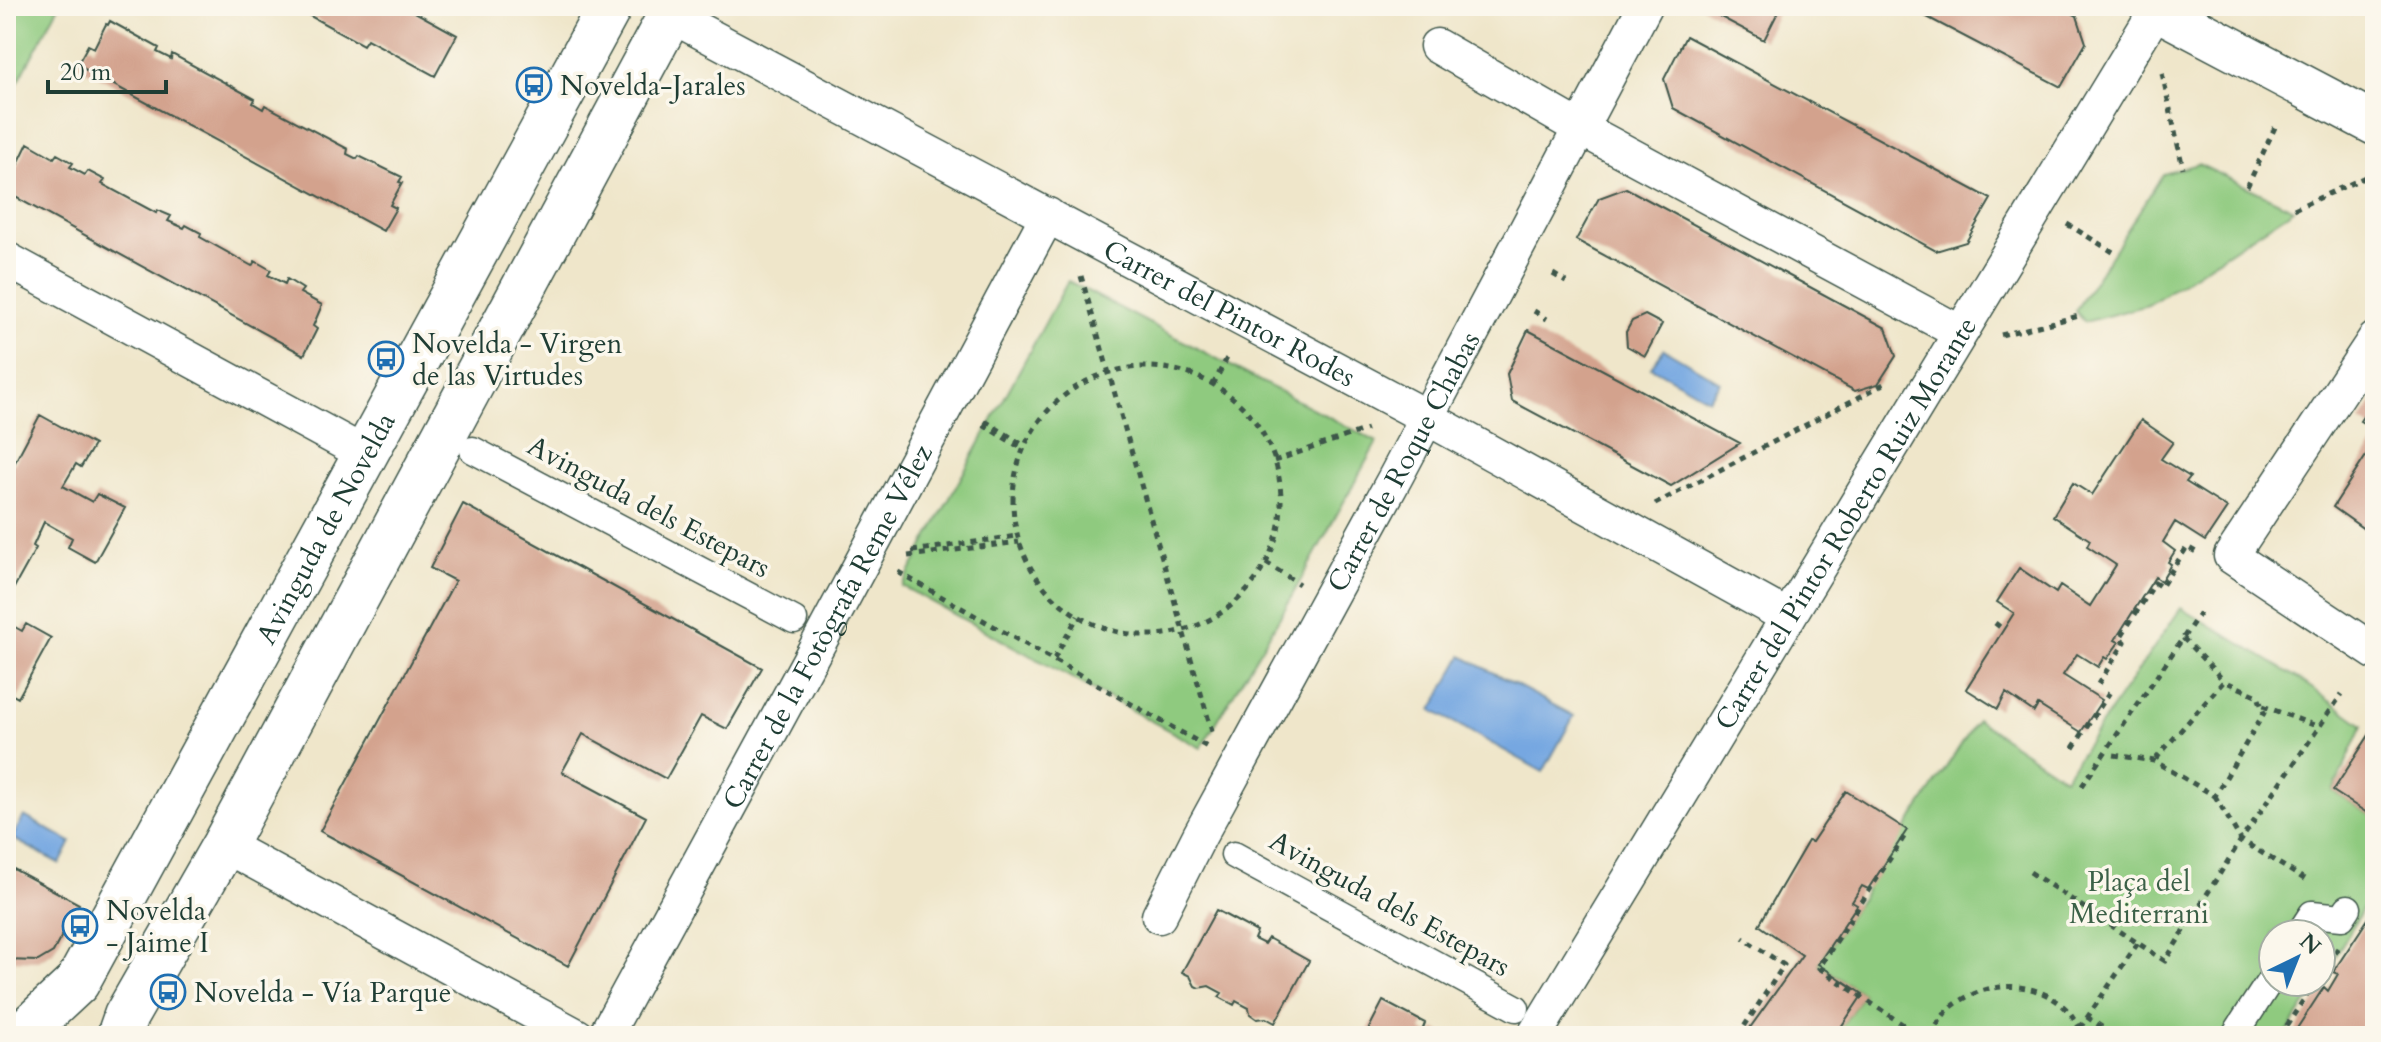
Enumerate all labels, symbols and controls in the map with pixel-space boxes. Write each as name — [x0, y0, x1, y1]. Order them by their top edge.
scale bar — [48, 44, 166, 94]
text: 20 m — [60, 56, 112, 89]
bus stop icon: Novelda-Jarales — [515, 66, 553, 104]
place label: Novelda-Jarales — [560, 67, 746, 105]
street label: Carrer del Pintor Rodes — [1097, 231, 1362, 396]
street label: Carrer del Pintor Roberto Ruiz Morante — [1706, 310, 1986, 737]
place label: Novelda - Virgen de las Virtudes — [412, 325, 623, 395]
street label: Carrer de Roque Chabas — [1318, 325, 1489, 599]
bus stop icon: Novelda - Virgen de las Virtudes — [367, 340, 405, 378]
street label: Avinguda de Novelda — [247, 406, 405, 651]
street label: Avinguda dels Estepars — [520, 427, 777, 587]
street label: Carrer de la Fotògrafa Reme Vélez — [714, 437, 942, 816]
street label: Avinguda dels Estepars — [1262, 822, 1517, 986]
park label: Plaça del Mediterrani — [2069, 863, 2209, 933]
place label: Novelda - Jaime I — [106, 892, 209, 962]
bus stop icon: Novelda - Jaime I — [61, 907, 99, 945]
north arrow — [2257, 918, 2337, 998]
text: N — [2293, 927, 2327, 962]
bus stop icon: Novelda - Vía Parque — [149, 973, 187, 1011]
place label: Novelda - Vía Parque — [194, 974, 452, 1012]

